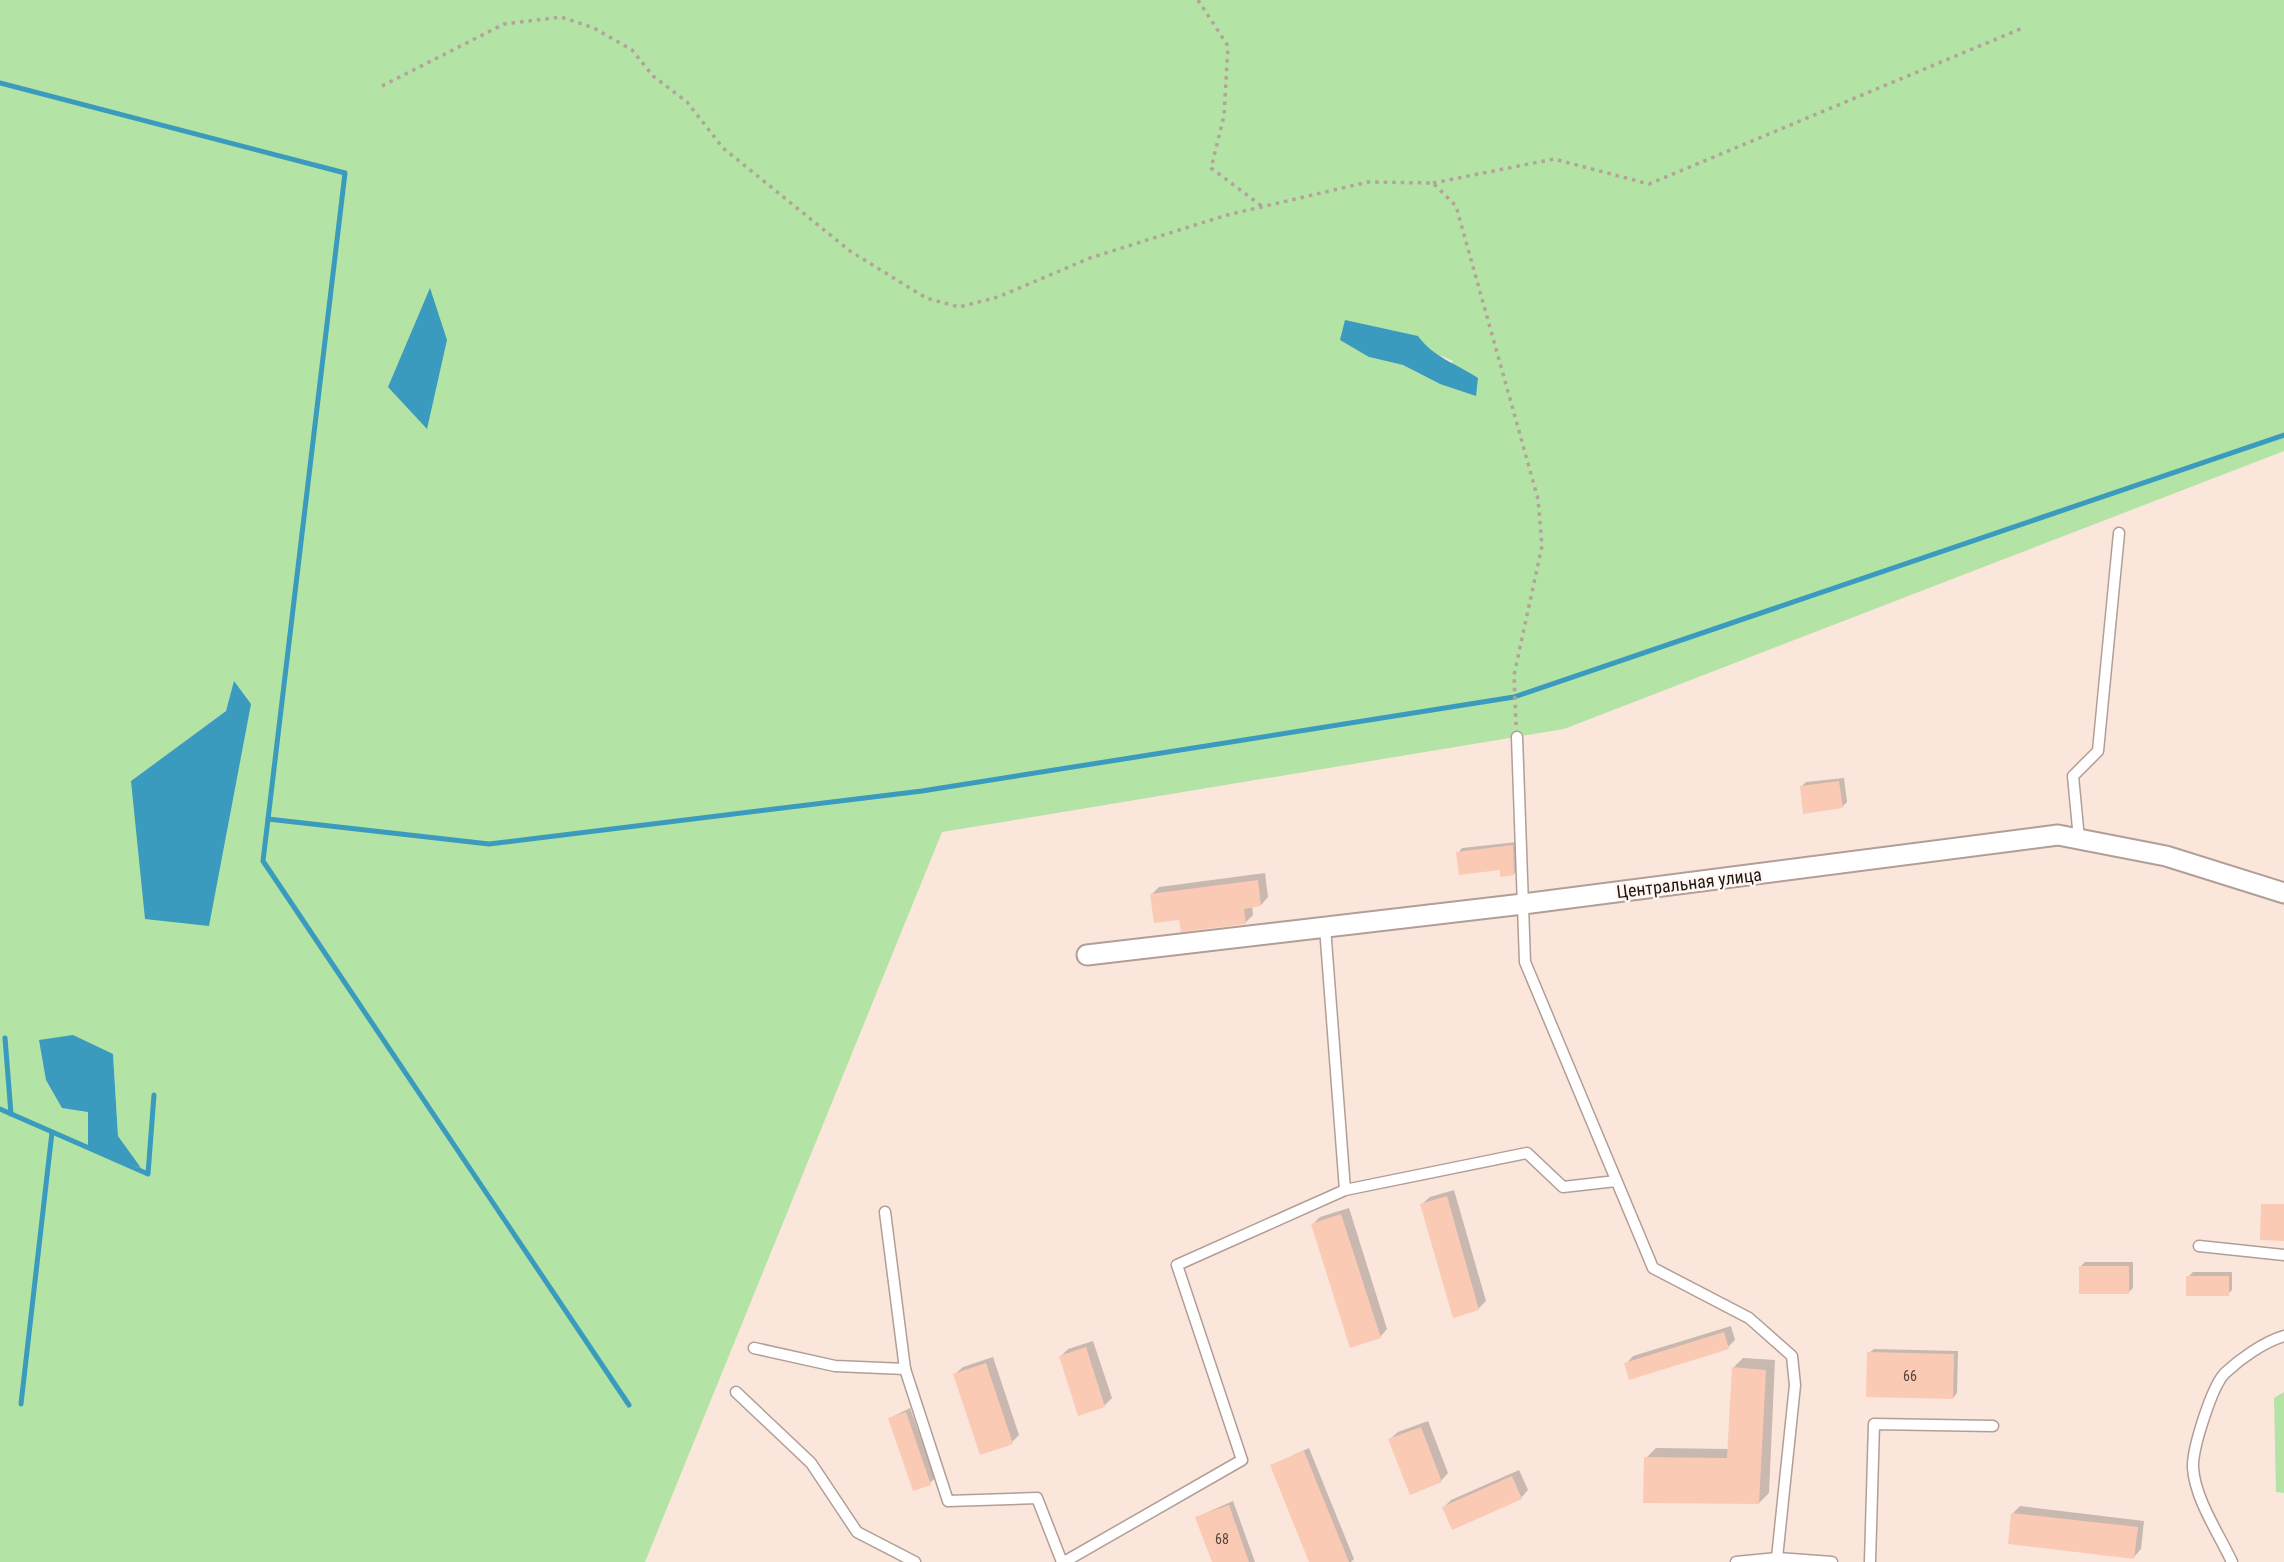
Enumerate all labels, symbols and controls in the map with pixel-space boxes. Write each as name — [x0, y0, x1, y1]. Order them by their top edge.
street label: Центральная улица — [1615, 864, 1763, 902]
house number: 66 — [1903, 1368, 1917, 1384]
house number: 68 — [1215, 1531, 1229, 1547]

